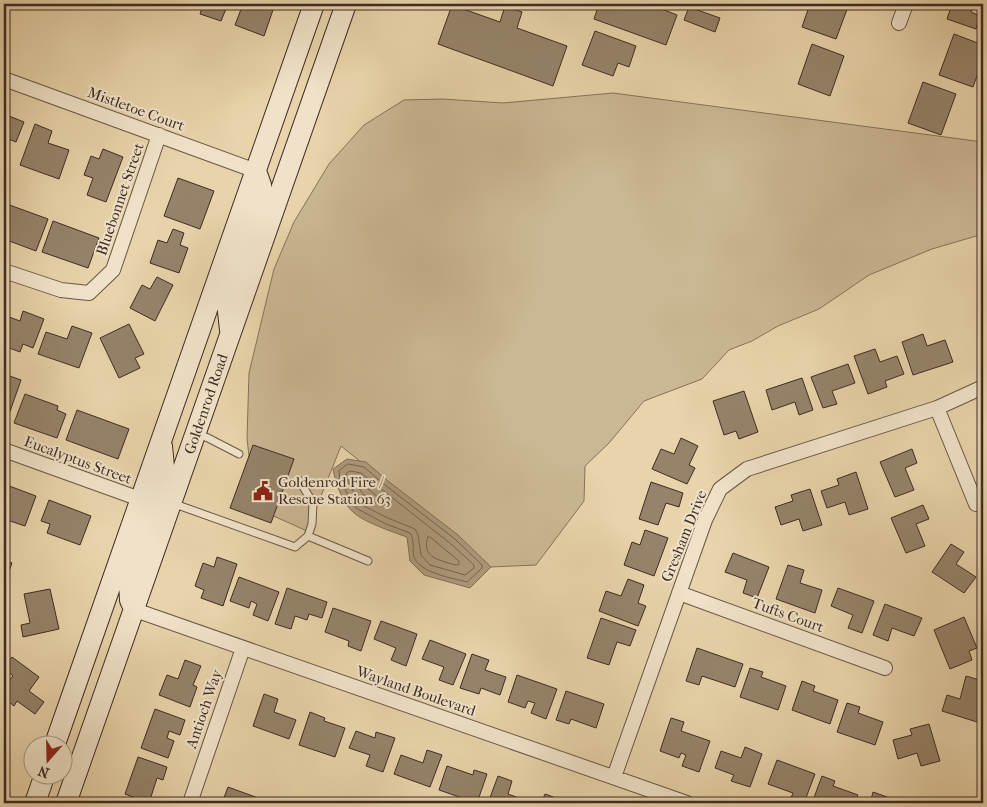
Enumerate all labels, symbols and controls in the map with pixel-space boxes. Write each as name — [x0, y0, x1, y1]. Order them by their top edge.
street label: Mistletoe Court — [85, 83, 188, 135]
street label: Bluebonnet Street — [92, 140, 148, 258]
street label: Goldenrod Road — [180, 351, 232, 457]
street label: Eucalyptus Street — [22, 432, 135, 488]
place label: Goldenrod Fire / Rescue Station 63 — [278, 473, 391, 508]
public building icon: Goldenrod Fire / Rescue Station 63 — [252, 480, 274, 502]
street label: Gresham Drive — [657, 487, 711, 585]
street label: Tufts Court — [750, 594, 827, 637]
street label: Wayland Boulevard — [353, 662, 479, 720]
street label: Antioch Way — [182, 666, 226, 752]
north arrow — [22, 734, 72, 784]
text: N — [35, 762, 52, 782]

